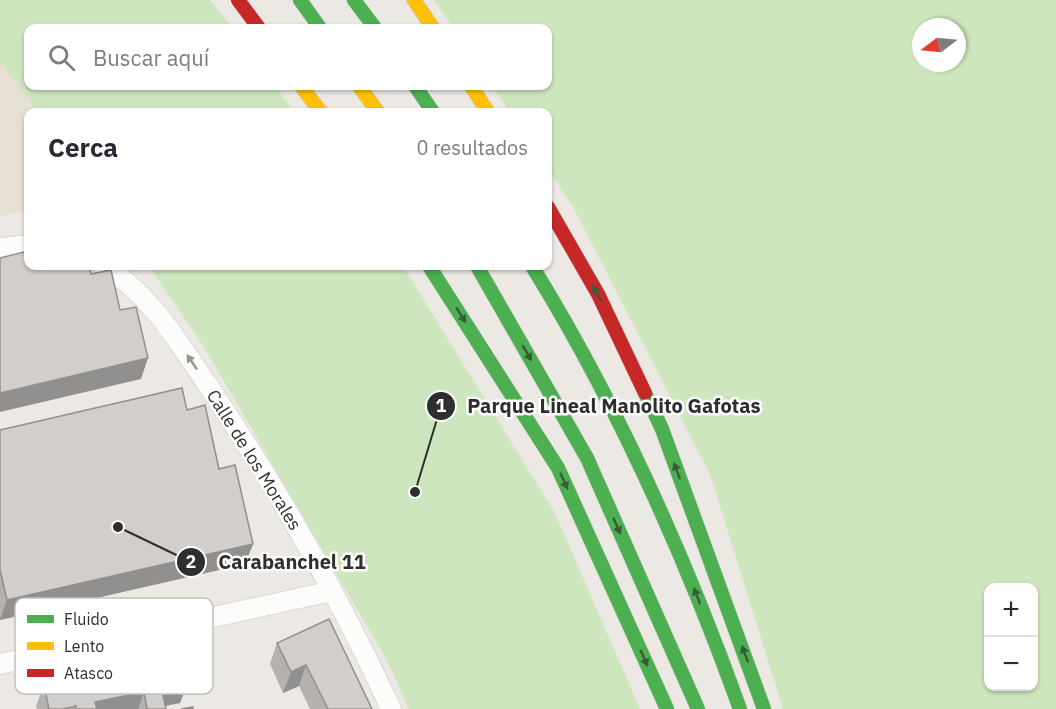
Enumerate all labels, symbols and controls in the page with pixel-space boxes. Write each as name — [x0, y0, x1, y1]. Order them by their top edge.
north arrow — [912, 18, 966, 72]
search box — [24, 24, 552, 90]
icon: search — [45, 41, 78, 74]
text: Buscar aquí — [93, 43, 209, 72]
text: Cerca — [48, 130, 118, 164]
text: 0 resultados — [416, 134, 528, 161]
one-way arrow — [592, 285, 602, 302]
one-way arrow — [455, 307, 466, 323]
one-way arrow — [522, 345, 532, 362]
one-way arrow — [187, 354, 198, 370]
street label: Calle de los Morales — [202, 385, 307, 534]
callout: Parque Lineal Manolito Gafotas — [426, 387, 773, 425]
text: Parque Lineal Manolito Gafotas — [467, 392, 761, 419]
text: 1 — [436, 394, 447, 417]
one-way arrow — [672, 462, 682, 480]
one-way arrow — [559, 472, 568, 489]
one-way arrow — [612, 517, 622, 535]
callout: Carabanchel 11 — [176, 543, 377, 581]
text: Carabanchel 11 — [218, 548, 366, 575]
text: 2 — [186, 550, 196, 573]
map controls — [984, 583, 1038, 691]
button: + — [984, 583, 1038, 637]
one-way arrow — [691, 586, 701, 604]
legend — [15, 598, 213, 694]
text: Fluido — [64, 609, 109, 629]
text: Lento — [64, 636, 104, 656]
button: − — [984, 637, 1038, 691]
one-way arrow — [740, 645, 750, 663]
one-way arrow — [640, 649, 650, 667]
text: Atasco — [64, 663, 113, 683]

